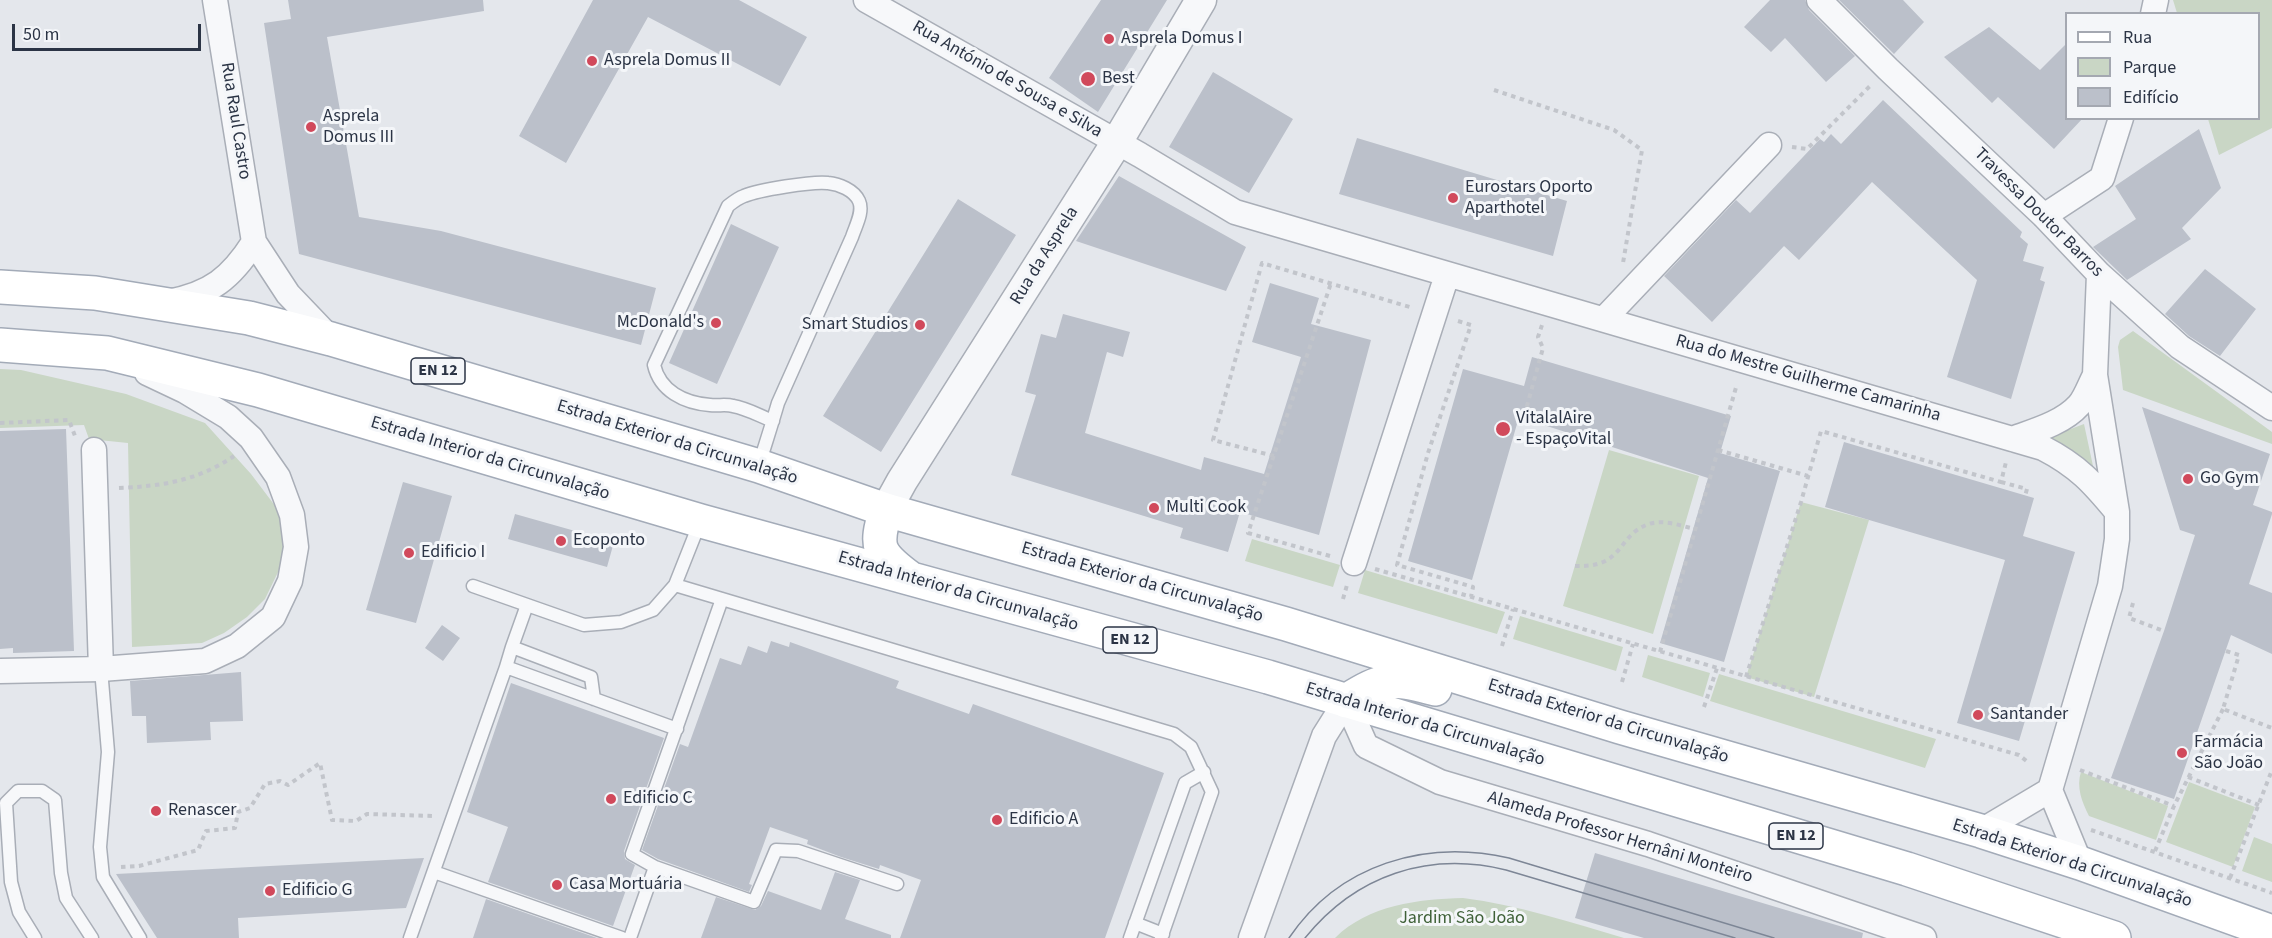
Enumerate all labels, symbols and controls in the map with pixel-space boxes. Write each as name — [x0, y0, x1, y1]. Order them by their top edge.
scale bar — [15, 12, 204, 50]
legend — [2065, 12, 2260, 120]
street label: Rua António de Sousa e Silva — [908, 17, 1106, 143]
text: 50 m — [23, 22, 59, 47]
text: Rua — [2123, 25, 2152, 50]
place label: Asprela Domus I — [1121, 28, 1242, 50]
marker: Asprela Domus I — [1102, 32, 1116, 46]
place label: Asprela Domus II — [604, 50, 730, 72]
marker: Asprela Domus II — [585, 54, 599, 68]
text: Parque — [2123, 55, 2176, 80]
street label: Rua Raul Castro — [215, 61, 255, 181]
place label: Best — [1102, 68, 1135, 90]
marker: Best — [1079, 70, 1097, 88]
text: Edifício — [2123, 85, 2179, 110]
place label: Asprela Domus III — [323, 106, 394, 148]
marker: Asprela Domus III — [304, 120, 318, 134]
street label: Travessa Doutor Barros — [1969, 144, 2107, 282]
place label: Eurostars Oporto Aparthotel — [1465, 177, 1593, 219]
marker: Eurostars Oporto Aparthotel — [1446, 191, 1460, 205]
street label: Rua da Asprela — [1006, 203, 1084, 309]
place label: McDonald's — [617, 312, 704, 334]
place label: Smart Studios — [802, 314, 908, 336]
marker: McDonald's — [709, 316, 723, 330]
marker: Smart Studios — [913, 318, 927, 332]
street label: Rua do Mestre Guilherme Camarinha — [1673, 331, 1943, 427]
road number: EN 12 — [411, 358, 465, 384]
street label: Estrada Exterior da Circunvalação — [554, 396, 800, 490]
place label: VitalalAire - EspaçoVital — [1516, 408, 1611, 450]
street label: Estrada Interior da Circunvalação — [368, 412, 612, 506]
marker: VitalalAire - EspaçoVital — [1494, 420, 1512, 438]
place label: Go Gym — [2200, 468, 2259, 490]
marker: Go Gym — [2181, 472, 2195, 486]
place label: Multi Cook — [1166, 497, 1246, 519]
marker: Multi Cook — [1147, 501, 1161, 515]
place label: Ecoponto — [573, 530, 645, 552]
marker: Ecoponto — [554, 534, 568, 548]
street label: Estrada Exterior da Circunvalação — [1018, 538, 1266, 628]
place label: Edificio I — [421, 542, 485, 564]
marker: Edificio I — [402, 546, 416, 560]
street label: Estrada Interior da Circunvalação — [835, 547, 1081, 637]
road number: EN 12 — [1103, 627, 1157, 653]
street label: Estrada Exterior da Circunvalação — [1485, 675, 1731, 769]
street label: Estrada Interior da Circunvalação — [1303, 678, 1547, 772]
place label: Santander — [1990, 704, 2068, 726]
marker: Santander — [1971, 708, 1985, 722]
place label: Farmácia São João — [2194, 732, 2263, 774]
marker: Farmácia São João — [2175, 746, 2189, 760]
street label: Alameda Professor Hernâni Monteiro — [1485, 787, 1755, 889]
place label: Edificio C — [623, 788, 693, 810]
marker: Edificio C — [604, 792, 618, 806]
place label: Renascer — [168, 800, 236, 822]
marker: Renascer — [149, 804, 163, 818]
place label: Edificio A — [1009, 809, 1078, 831]
marker: Edificio A — [990, 813, 1004, 827]
street label: Estrada Exterior da Circunvalação — [1949, 815, 2195, 913]
road number: EN 12 — [1769, 823, 1823, 849]
place label: Casa Mortuária — [569, 874, 682, 896]
marker: Casa Mortuária — [550, 878, 564, 892]
place label: Edificio G — [282, 880, 353, 902]
marker: Edificio G — [263, 884, 277, 898]
park label: Jardim São João — [1399, 908, 1525, 930]

